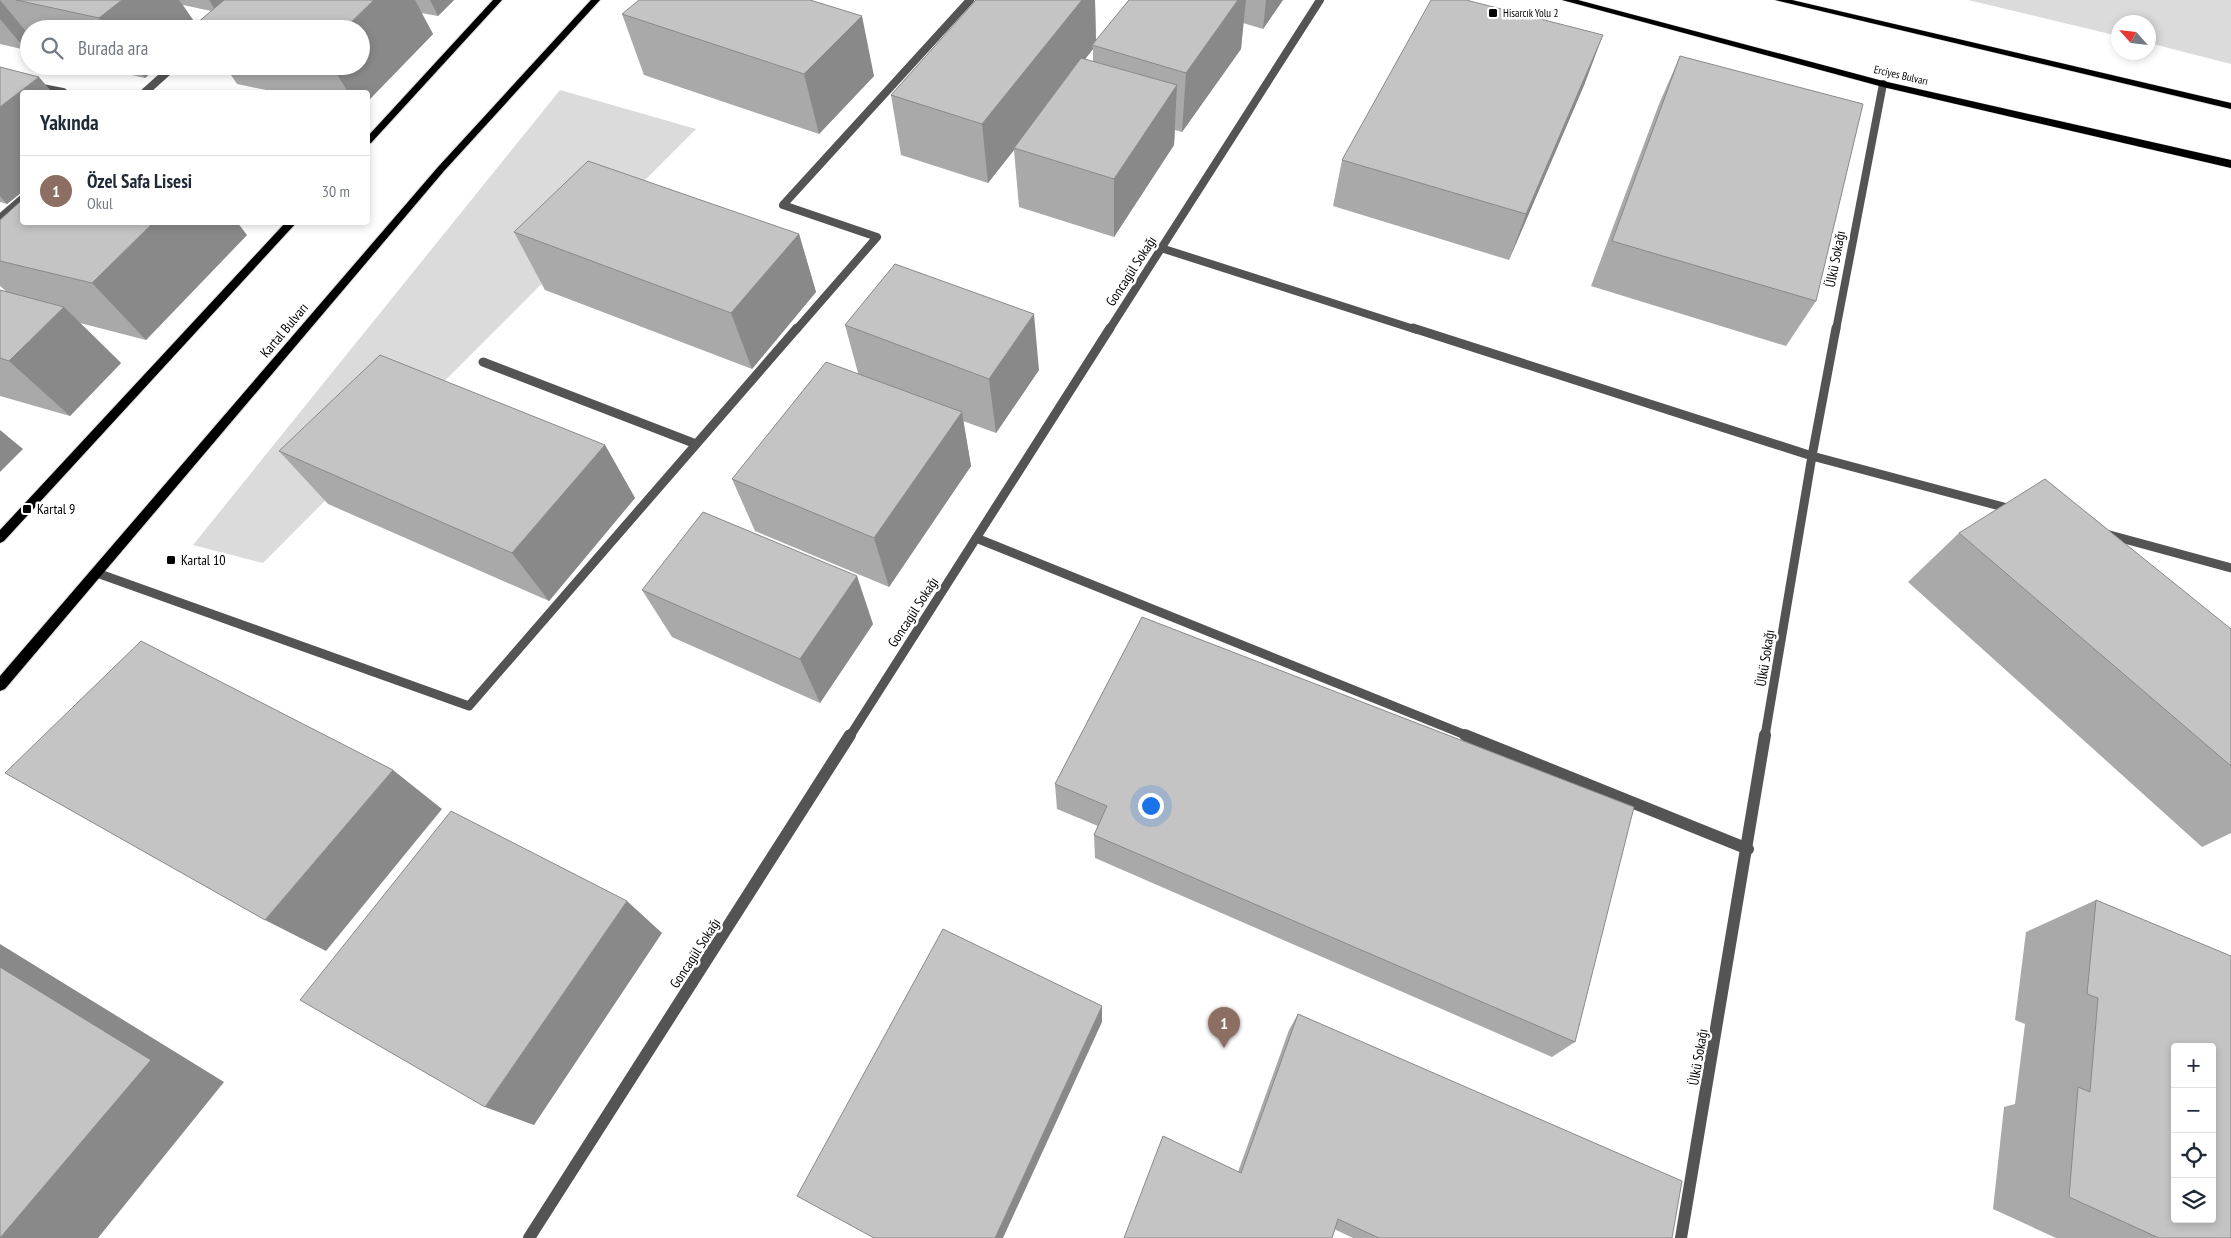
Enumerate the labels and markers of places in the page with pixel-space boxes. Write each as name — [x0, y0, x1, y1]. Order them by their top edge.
place label: Hisarcık Yolu 2 — [1503, 6, 1558, 20]
marker: Hisarcık Yolu 2 — [1487, 7, 1499, 19]
place label: Kartal 9 — [37, 500, 75, 518]
marker: Kartal 9 — [21, 503, 33, 515]
place label: Kartal 10 — [181, 551, 226, 569]
marker: Kartal 10 — [165, 554, 177, 566]
pin: 1 — [1208, 1007, 1240, 1048]

